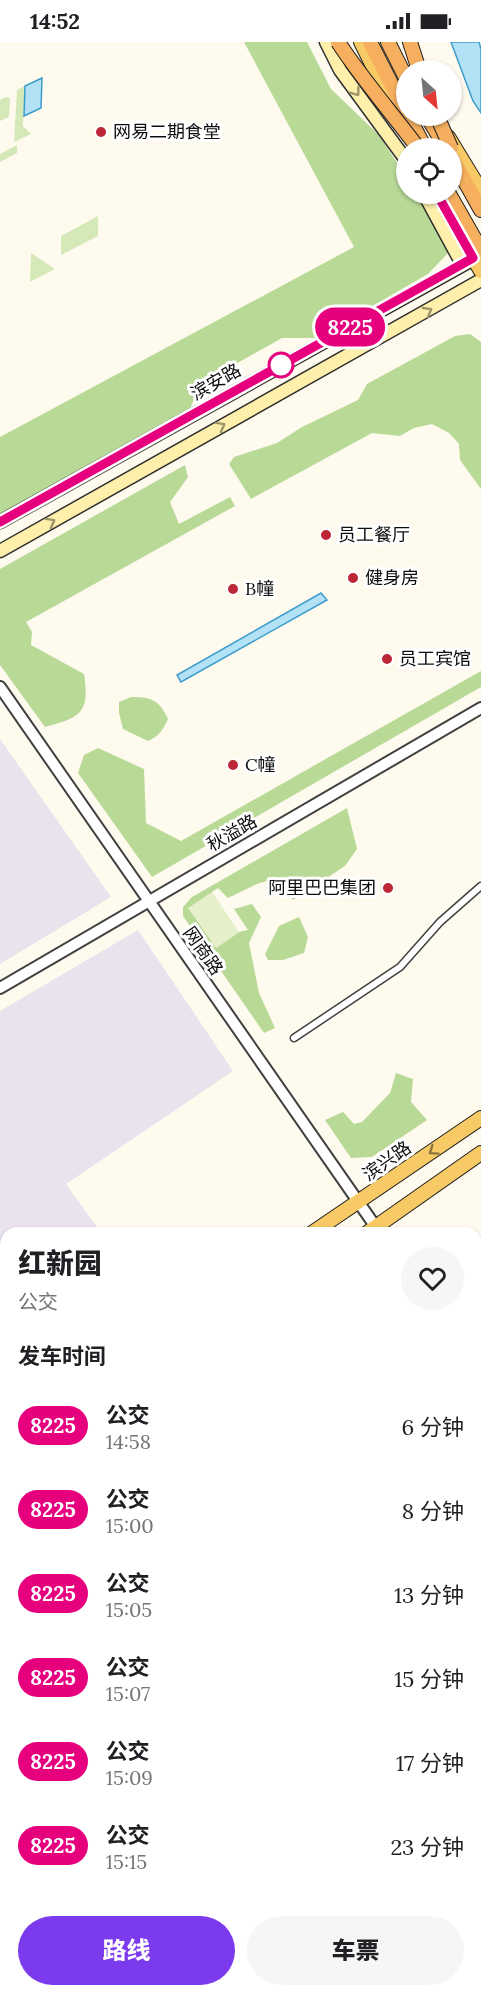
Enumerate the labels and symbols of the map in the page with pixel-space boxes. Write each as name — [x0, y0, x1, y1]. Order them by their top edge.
north arrow — [396, 60, 462, 126]
one-way arrow — [349, 85, 360, 96]
place label: 网易二期食堂 — [113, 120, 221, 143]
marker: 网易二期食堂 — [94, 125, 108, 139]
one-way arrow — [422, 307, 432, 318]
line badge: 8225 — [308, 308, 392, 346]
unlabelled marker — [268, 352, 294, 378]
street label: 滨安路 — [187, 358, 245, 405]
one-way arrow — [215, 422, 225, 433]
one-way arrow — [45, 518, 55, 529]
place label: 员工餐厅 — [338, 523, 410, 546]
marker: 员工餐厅 — [319, 528, 333, 542]
place label: 健身房 — [365, 566, 419, 589]
marker: 健身房 — [346, 571, 360, 585]
place label: B幢 — [245, 577, 274, 600]
marker: B幢 — [226, 582, 240, 596]
place label: 员工宾馆 — [399, 647, 471, 670]
marker: 员工宾馆 — [380, 652, 394, 666]
place label: C幢 — [245, 753, 276, 776]
marker: C幢 — [226, 758, 240, 772]
street label: 秋溢路 — [203, 809, 261, 856]
place label: 阿里巴巴集团 — [268, 876, 376, 899]
marker: 阿里巴巴集团 — [381, 881, 395, 895]
street label: 网商路 — [179, 922, 228, 979]
street label: 滨兴路 — [358, 1136, 415, 1185]
one-way arrow — [429, 1144, 440, 1155]

